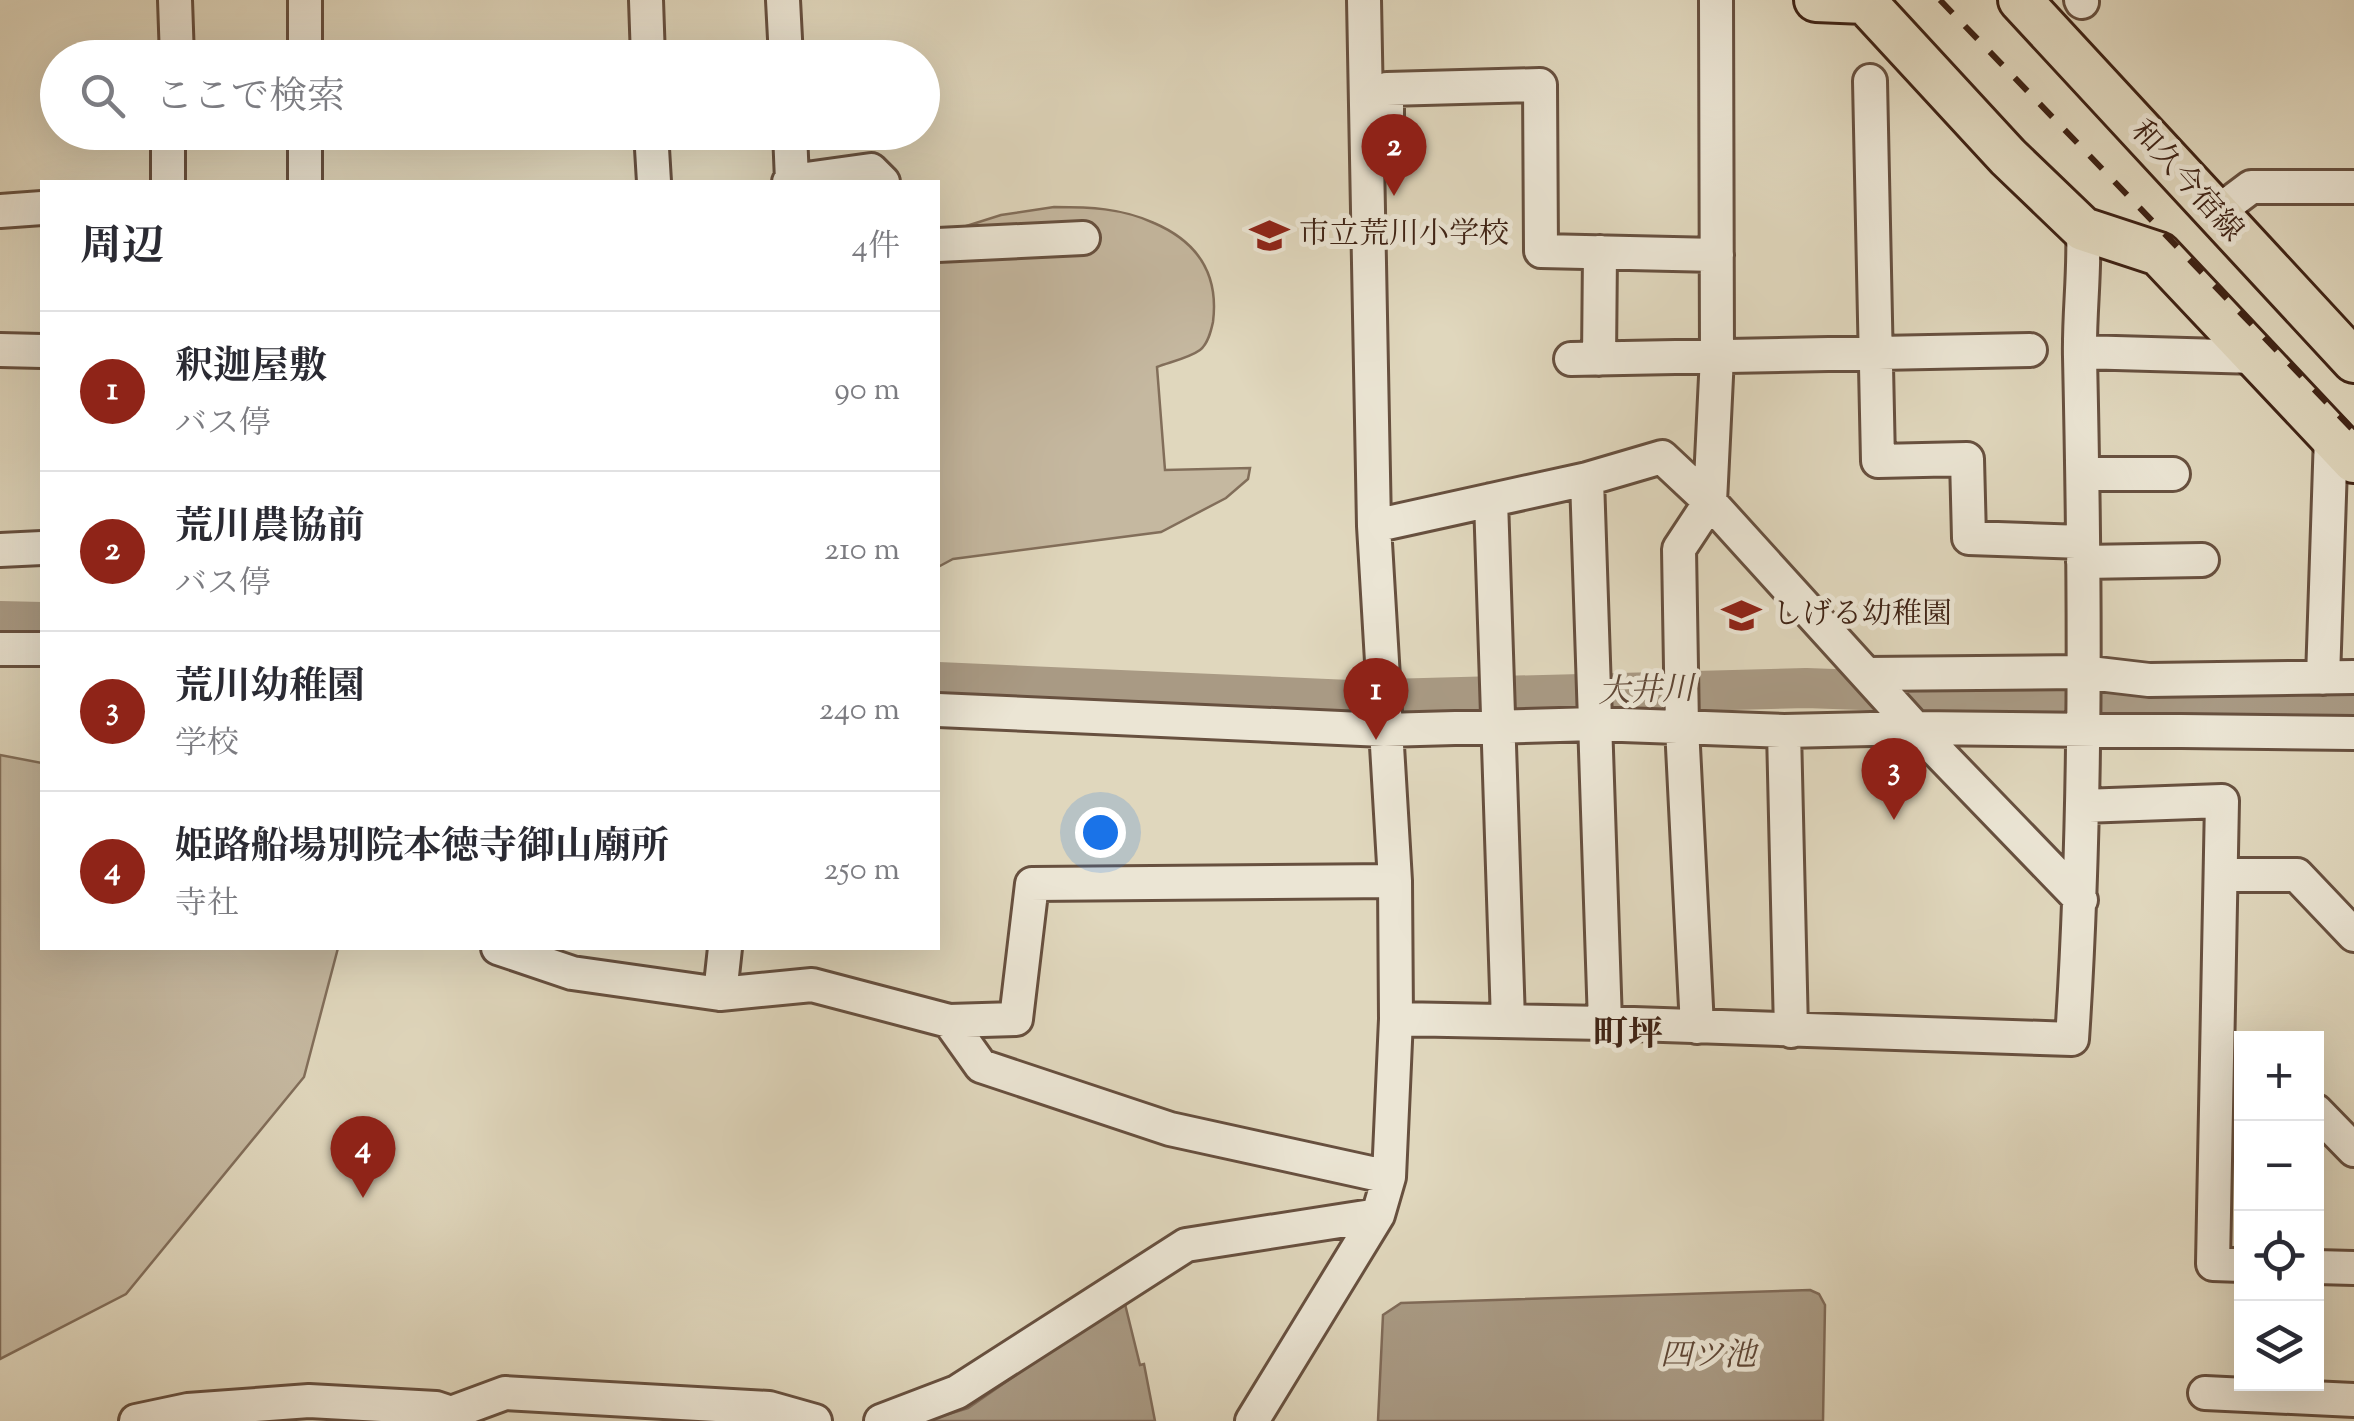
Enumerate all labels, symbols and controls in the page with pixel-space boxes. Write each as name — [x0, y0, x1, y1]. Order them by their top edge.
search box — [40, 40, 940, 150]
icon: search — [75, 68, 130, 123]
text: ここで検索 — [155, 72, 345, 126]
street label: 和久今宿線 — [2120, 112, 2252, 252]
pin: 2 — [1362, 114, 1426, 196]
school or university icon: 市立荒川小学校 — [1248, 214, 1290, 256]
place label: 市立荒川小学校 — [1299, 214, 1509, 257]
text: 周辺 — [80, 219, 164, 279]
text: 4件 — [852, 225, 900, 271]
text: 釈迦屋敷 — [175, 342, 327, 396]
text: 1 — [107, 368, 118, 414]
text: 90 m — [834, 368, 900, 414]
text: バス停 — [175, 402, 271, 448]
text: 荒川農協前 — [175, 502, 365, 556]
text: 2 — [105, 528, 120, 574]
text: 210 m — [824, 528, 900, 574]
text: バス停 — [175, 562, 271, 608]
school or university icon: しげる幼稚園 — [1721, 594, 1763, 636]
place label: しげる幼稚園 — [1772, 594, 1952, 637]
pin: 1 — [1344, 658, 1408, 740]
text: 荒川幼稚園 — [175, 662, 365, 716]
water label: 大井川 — [1597, 667, 1698, 717]
text: 3 — [106, 688, 119, 734]
text: 240 m — [819, 688, 900, 734]
text: 学校 — [175, 722, 239, 768]
pin: 3 — [1862, 738, 1926, 820]
your location — [1075, 807, 1126, 858]
text: 姫路船場別院本徳寺御山廟所 — [175, 822, 669, 876]
text: 4 — [104, 848, 121, 894]
text: 250 m — [824, 848, 900, 894]
text: 寺社 — [175, 882, 239, 928]
district label: 町坪 — [1593, 1011, 1663, 1062]
map controls — [2234, 1031, 2324, 1391]
button: + — [2234, 1031, 2324, 1121]
pin: 4 — [330, 1116, 396, 1198]
button: − — [2234, 1121, 2324, 1211]
button: locate — [2234, 1211, 2324, 1301]
button: layers — [2234, 1301, 2324, 1391]
water label: 四ツ池 — [1660, 1334, 1759, 1380]

